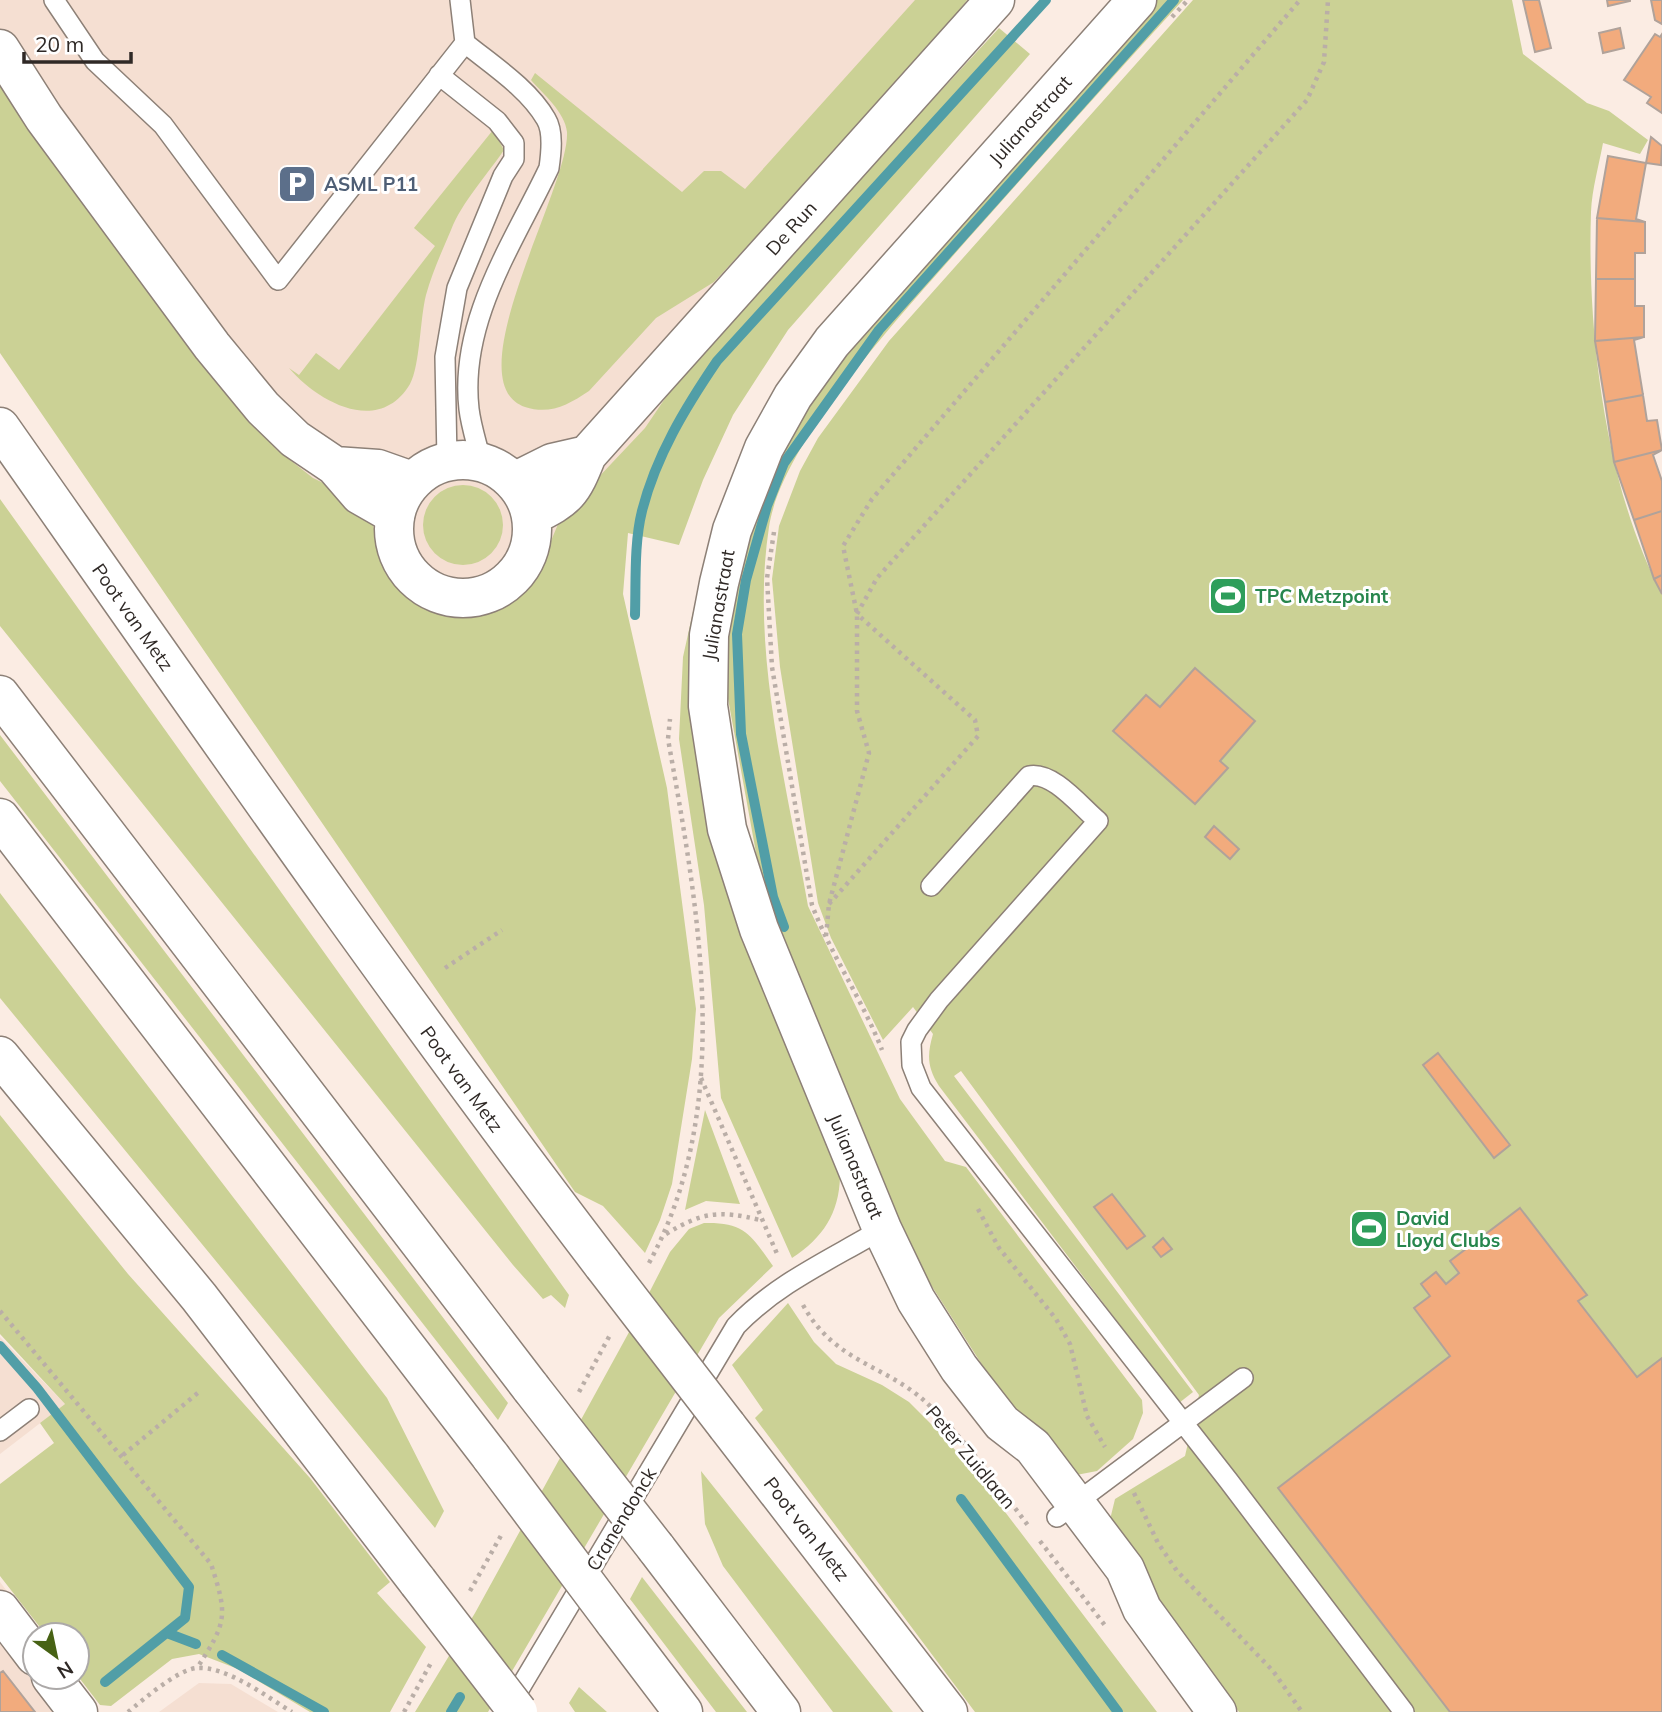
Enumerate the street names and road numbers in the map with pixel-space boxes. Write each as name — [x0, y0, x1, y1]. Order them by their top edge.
street label: Julianastraat — [983, 70, 1077, 170]
street label: De Run — [760, 196, 822, 260]
street label: Julianastraat — [696, 547, 740, 662]
street label: Poot van Metz — [87, 559, 179, 675]
street label: Poot van Metz — [415, 1021, 509, 1137]
street label: Julianastraat — [823, 1110, 889, 1223]
street label: Peter Zuidlaan — [921, 1400, 1021, 1514]
street label: Cranendonck — [581, 1463, 661, 1575]
street label: Poot van Metz — [759, 1472, 855, 1586]

